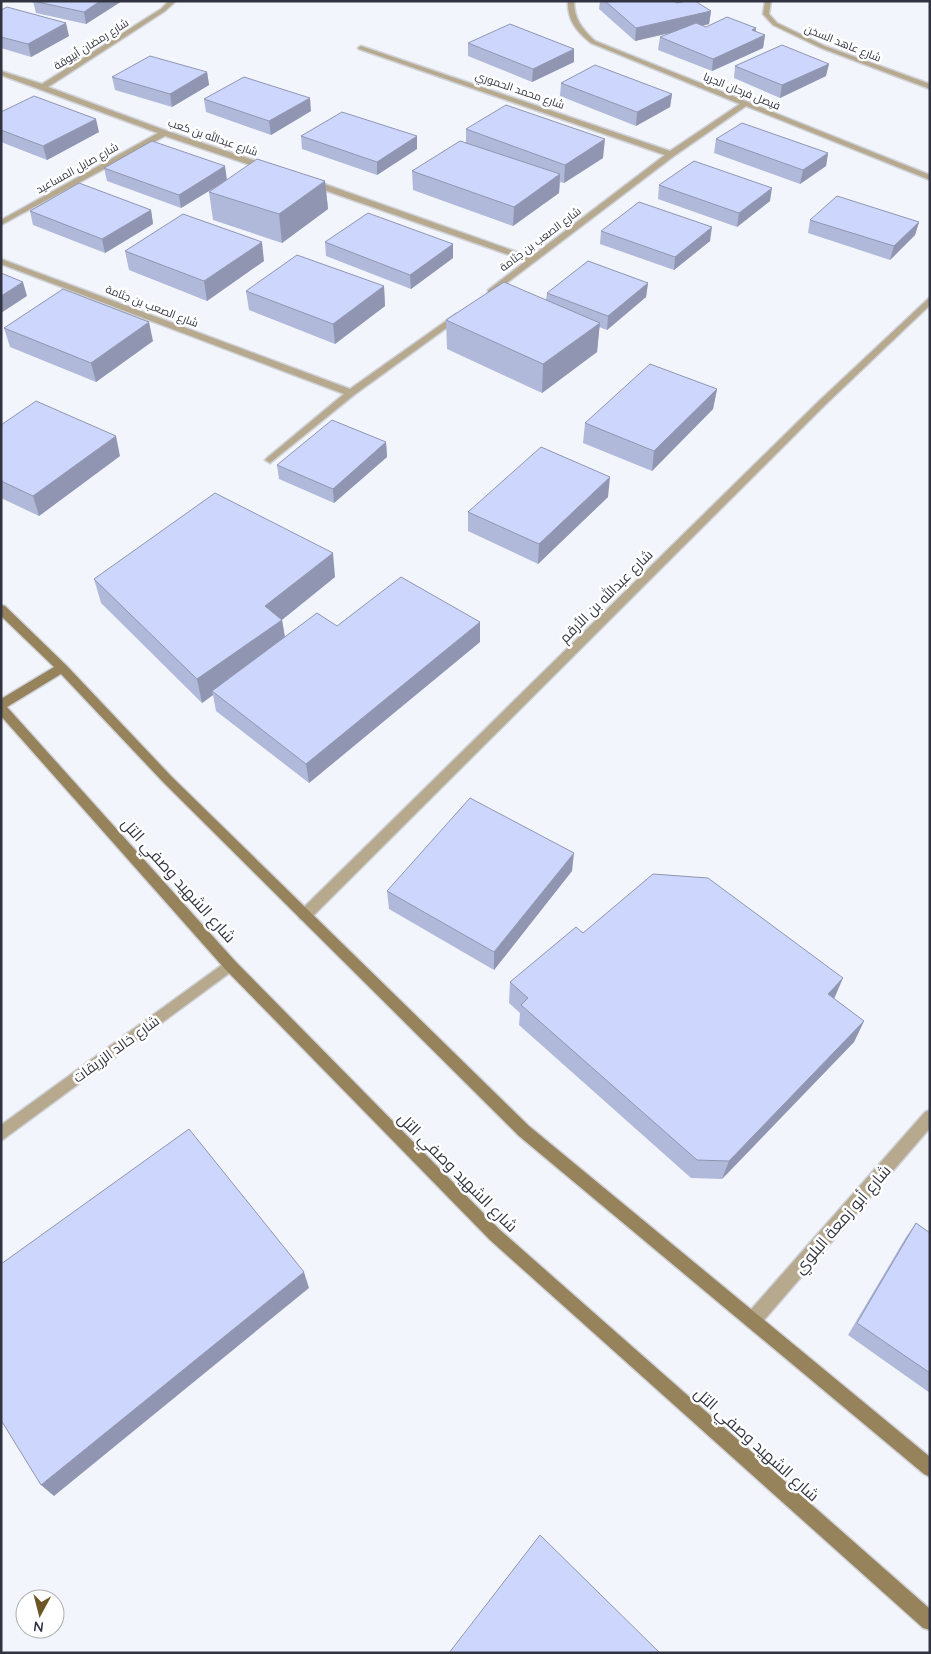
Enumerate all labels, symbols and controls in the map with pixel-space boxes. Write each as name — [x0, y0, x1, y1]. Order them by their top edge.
street label: شارع رمضان أبيوقة — [51, 15, 132, 74]
street label: شارع عاهد السخن — [802, 21, 883, 66]
street label: شارع محمد الحموري — [473, 68, 566, 114]
street label: فيصل فرحان الجربا — [701, 69, 783, 113]
street label: شارع عبدالله بن كعب — [166, 114, 260, 160]
street label: شارع صايل المساعيد — [33, 140, 121, 197]
street label: شارع الصعب بن جثامة — [497, 204, 584, 275]
street label: شارع الصعب بن جثامة — [103, 282, 200, 331]
street label: شارع عبدالله بن الأرقم — [556, 546, 657, 647]
street label: شارع الشهيد وصفي التل — [115, 813, 240, 949]
street label: شارع خالد الزريقات — [69, 1012, 163, 1086]
street label: شارع الشهيد وصفي التل — [391, 1108, 522, 1239]
street label: شارع أبو زمعة البلوي — [789, 1160, 898, 1280]
street label: شارع الشهيد وصفي التل — [688, 1383, 824, 1508]
north arrow — [15, 1589, 65, 1639]
text: N — [32, 1617, 45, 1636]

